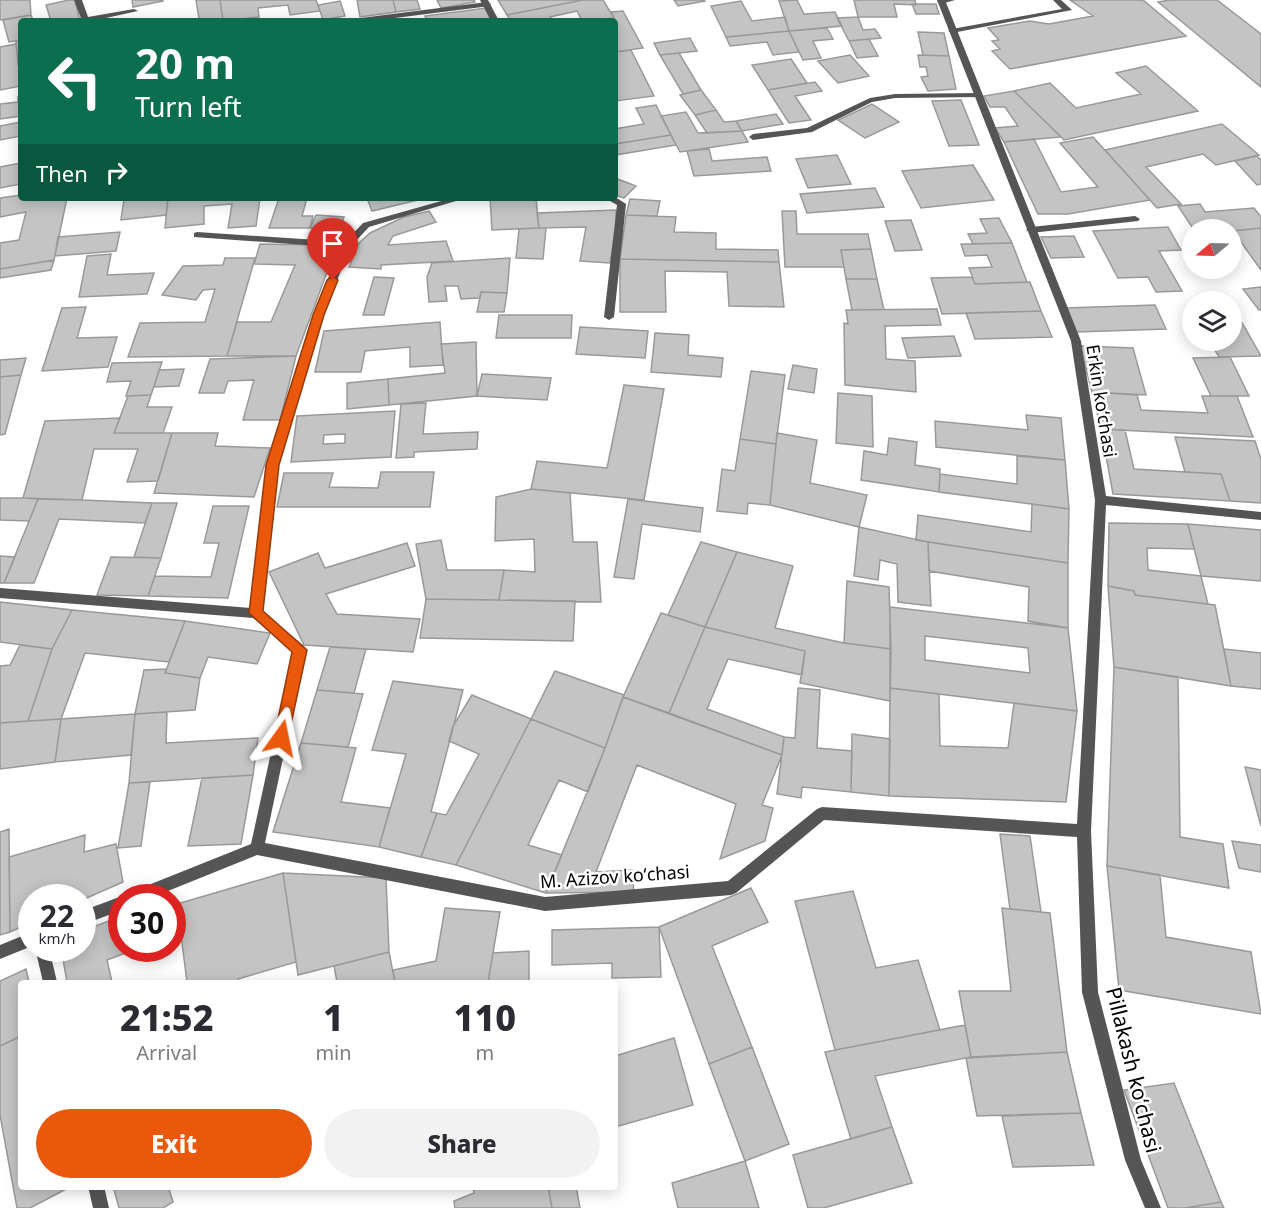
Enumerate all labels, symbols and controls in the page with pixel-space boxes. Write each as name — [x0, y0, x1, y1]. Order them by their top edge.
text: 20 m — [135, 34, 235, 91]
icon: left — [36, 42, 114, 120]
text: Turn left — [135, 88, 241, 125]
icon: right — [100, 156, 133, 189]
text: Then — [36, 158, 88, 188]
pin — [307, 218, 358, 280]
north arrow — [1182, 219, 1242, 279]
map controls — [1182, 219, 1242, 351]
icon: arrive — [316, 227, 349, 260]
button: layers — [1182, 291, 1242, 351]
street label: Erkin koʻchasi — [1081, 343, 1123, 459]
position arrow — [249, 706, 313, 770]
street label: M. Azizov koʻchasi — [539, 859, 691, 893]
speed limit sign: 30 — [108, 884, 186, 962]
text: 22 — [40, 895, 74, 936]
text: km/h — [39, 928, 75, 948]
street label: Pillakash koʻchasi — [1100, 984, 1168, 1156]
text: 21:52 — [120, 993, 213, 1042]
text: 1 — [323, 993, 344, 1042]
text: 110 — [454, 993, 516, 1042]
text: Arrival — [136, 1039, 197, 1066]
text: min — [315, 1039, 352, 1066]
text: m — [475, 1039, 494, 1066]
button: Exit — [36, 1109, 312, 1178]
button: Share — [324, 1109, 600, 1178]

